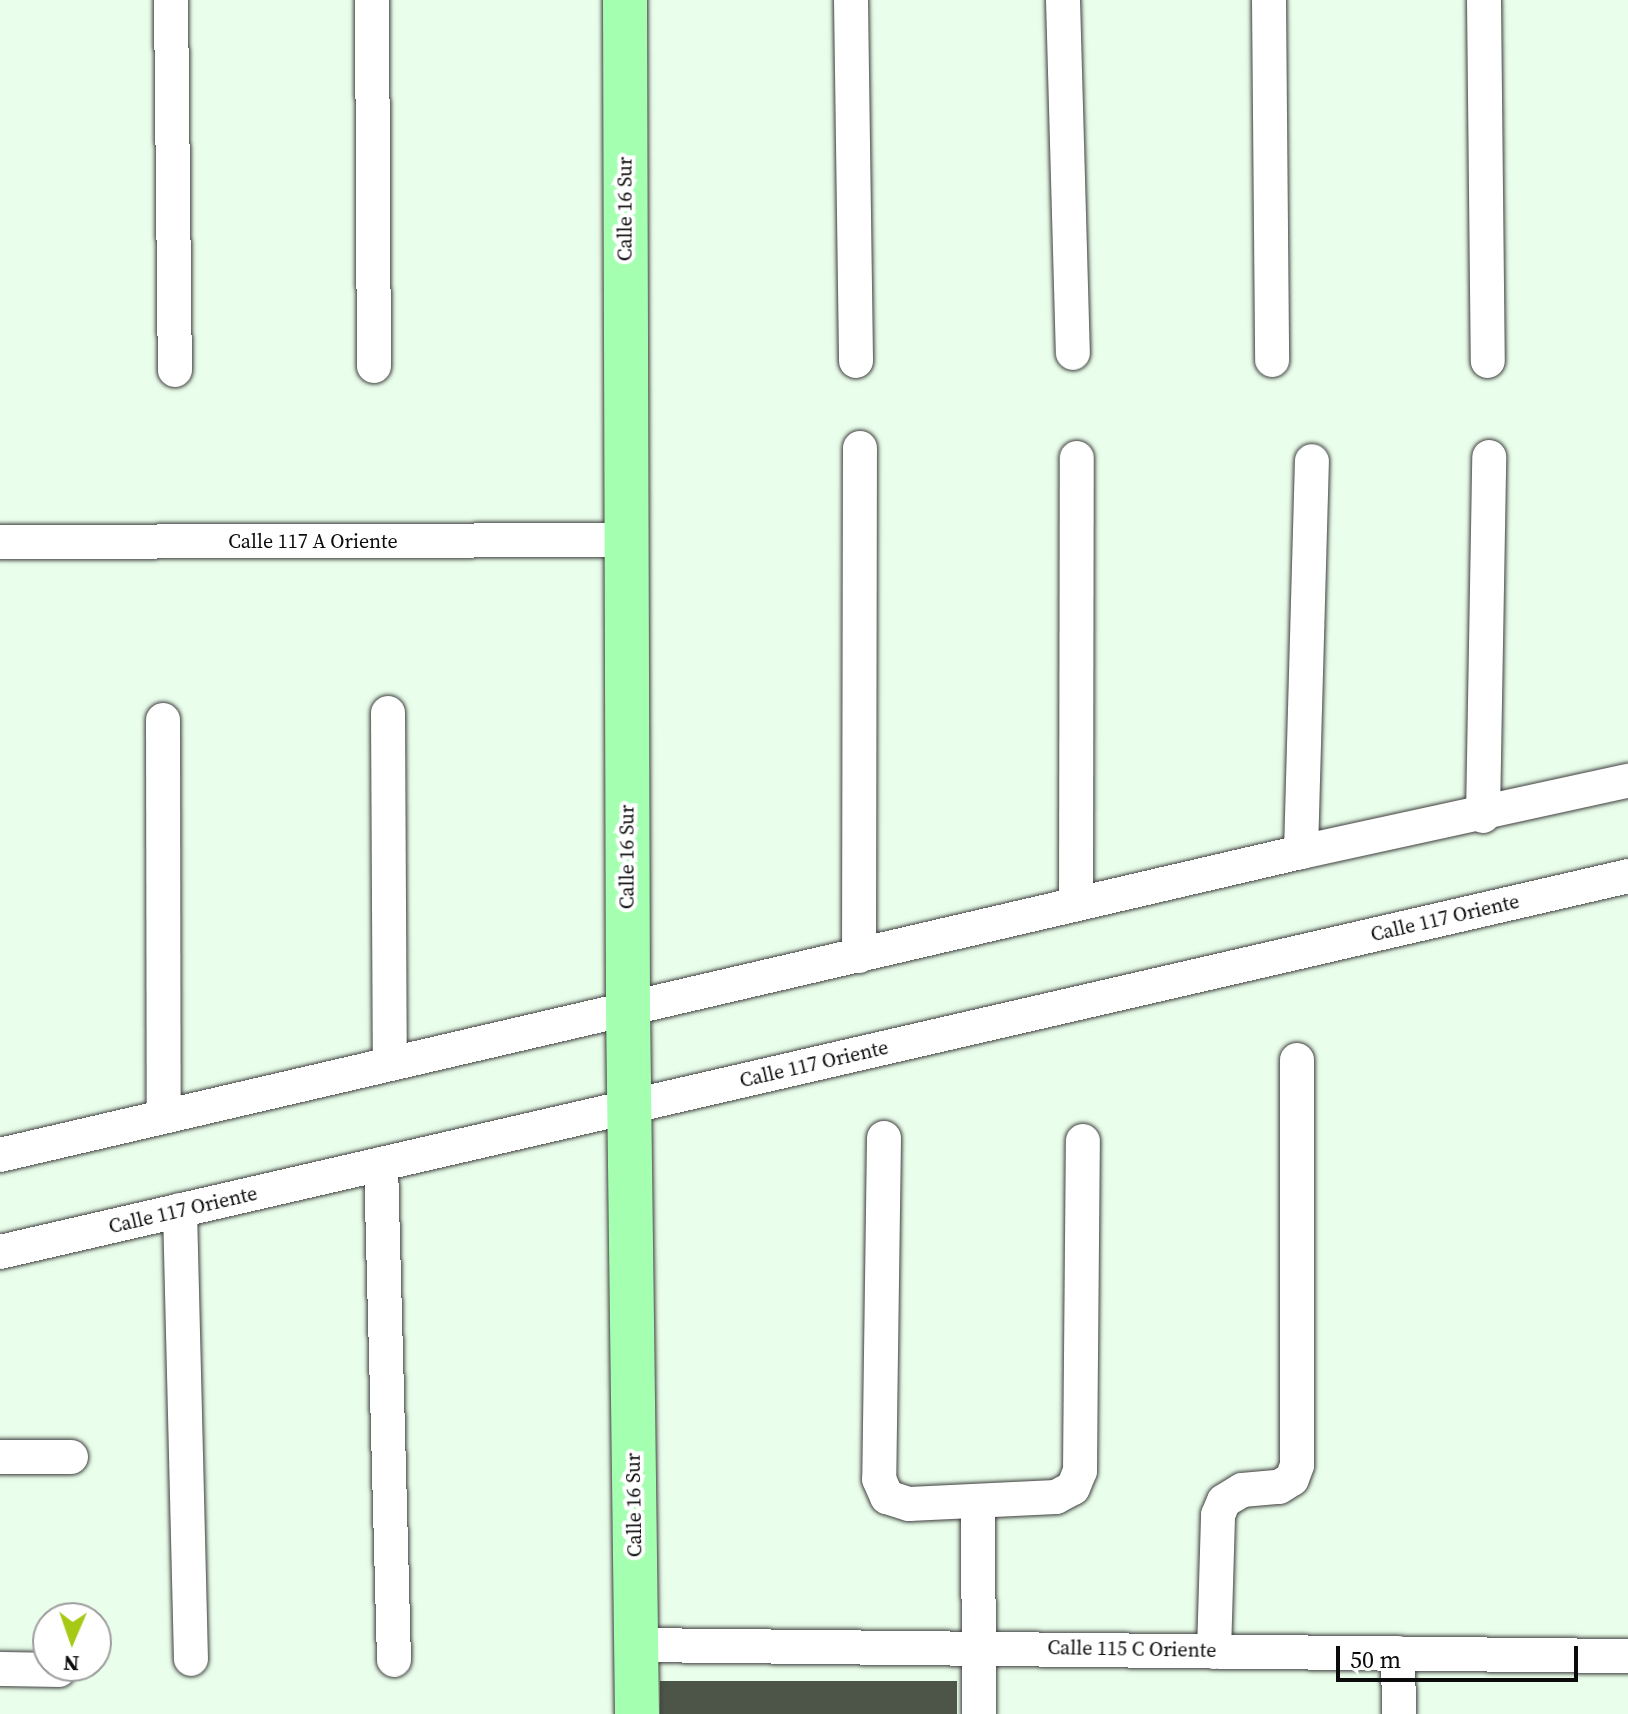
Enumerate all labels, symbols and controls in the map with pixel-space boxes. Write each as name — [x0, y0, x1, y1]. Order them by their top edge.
street label: Calle 16 Sur — [613, 157, 637, 261]
street label: Calle 117 A Oriente — [228, 529, 398, 553]
street label: Calle 16 Sur — [615, 805, 639, 909]
street label: Calle 117 Oriente — [1368, 889, 1522, 947]
street label: Calle 117 Oriente — [737, 1035, 891, 1093]
street label: Calle 117 Oriente — [106, 1181, 260, 1239]
street label: Calle 16 Sur — [621, 1453, 647, 1557]
north arrow — [32, 1602, 112, 1682]
scale bar — [1340, 1630, 1582, 1680]
street label: Calle 115 C Oriente — [1047, 1636, 1217, 1662]
text: 50 m — [1350, 1643, 1401, 1676]
text: N — [63, 1649, 80, 1679]

